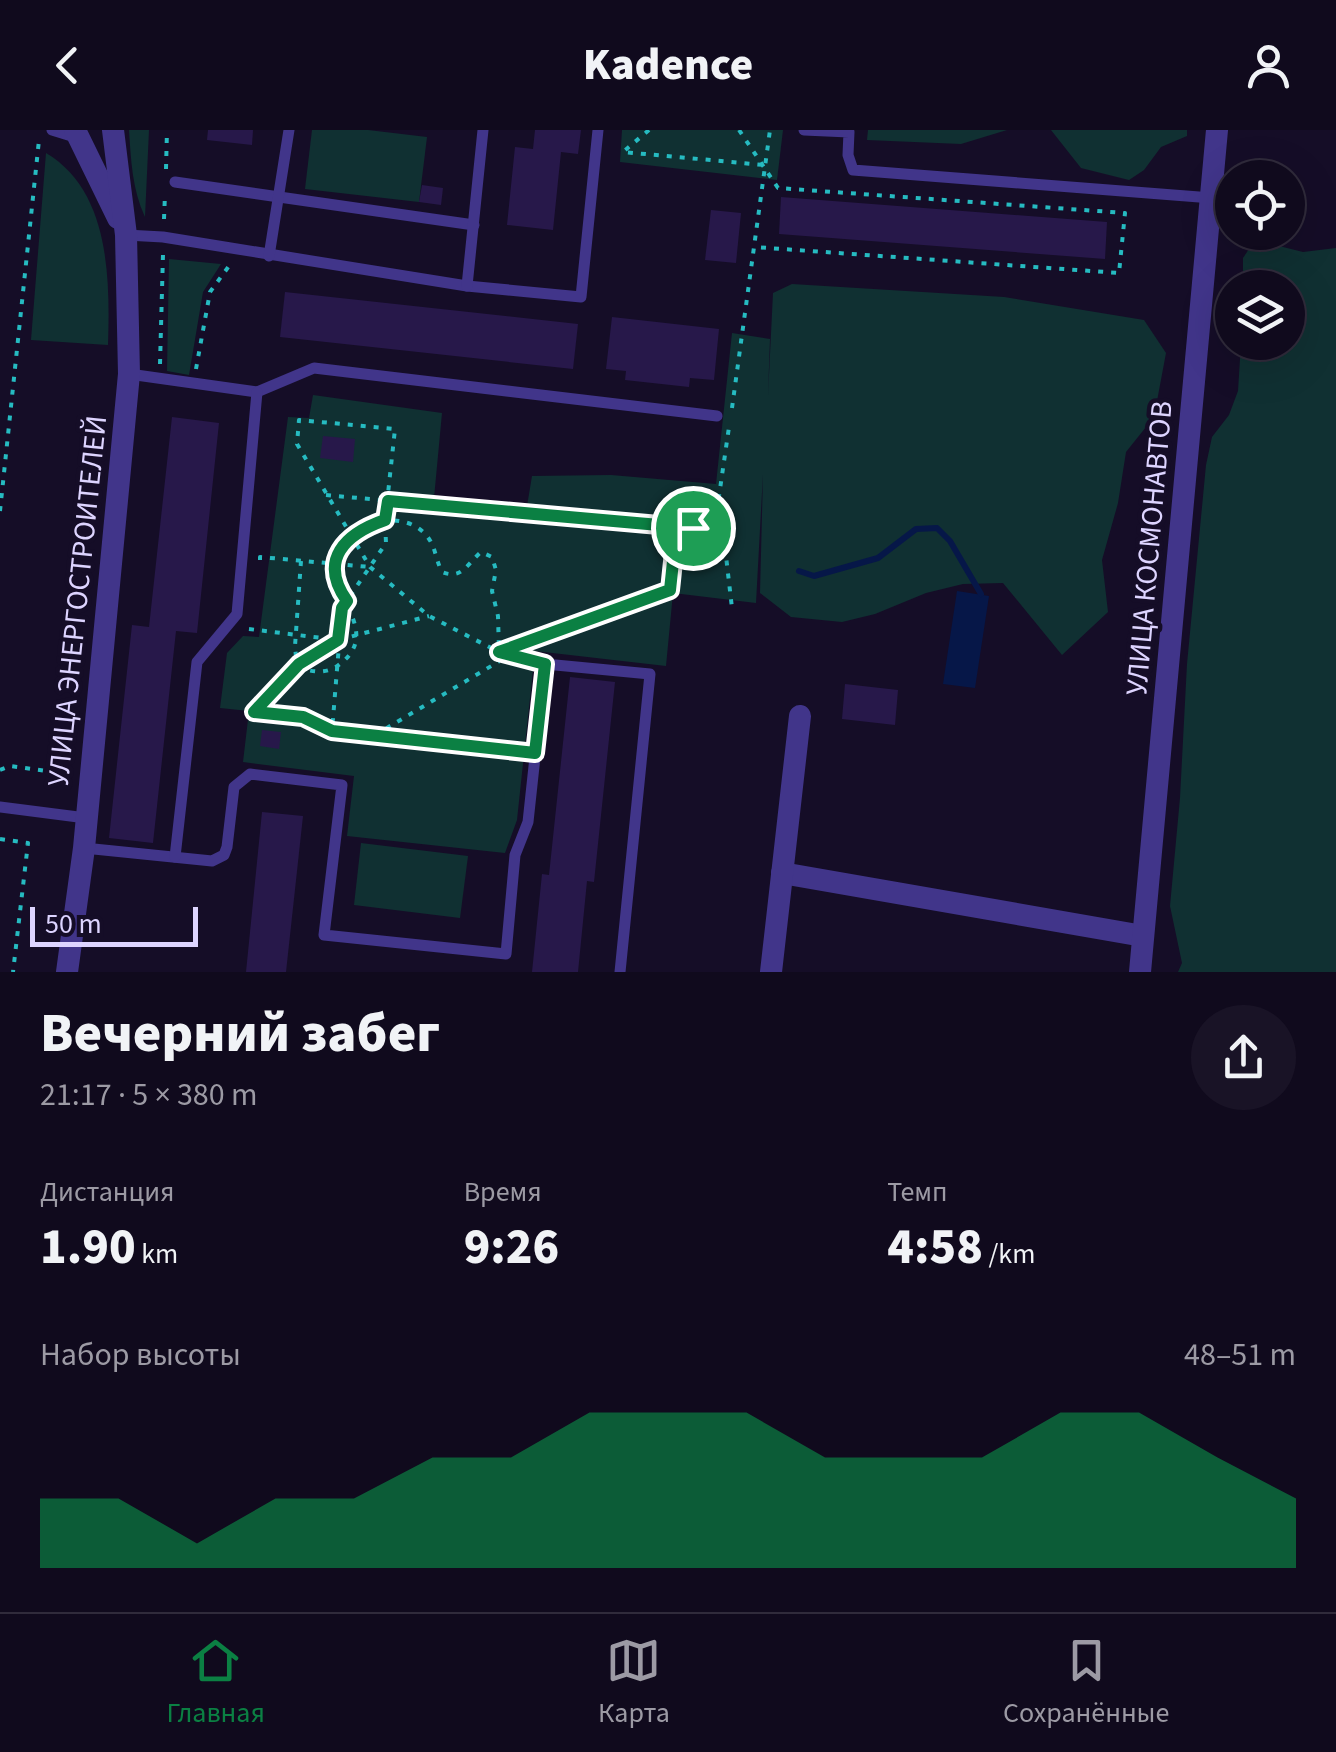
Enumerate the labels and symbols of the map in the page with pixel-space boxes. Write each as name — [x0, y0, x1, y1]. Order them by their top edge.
street label: УЛИЦА КОСМОНАВТОВ — [1115, 399, 1184, 697]
street label: УЛИЦА ЭНЕРГОСТРОИТЕЛЕЙ — [37, 414, 118, 789]
pin — [651, 486, 736, 571]
scale bar — [30, 902, 198, 946]

